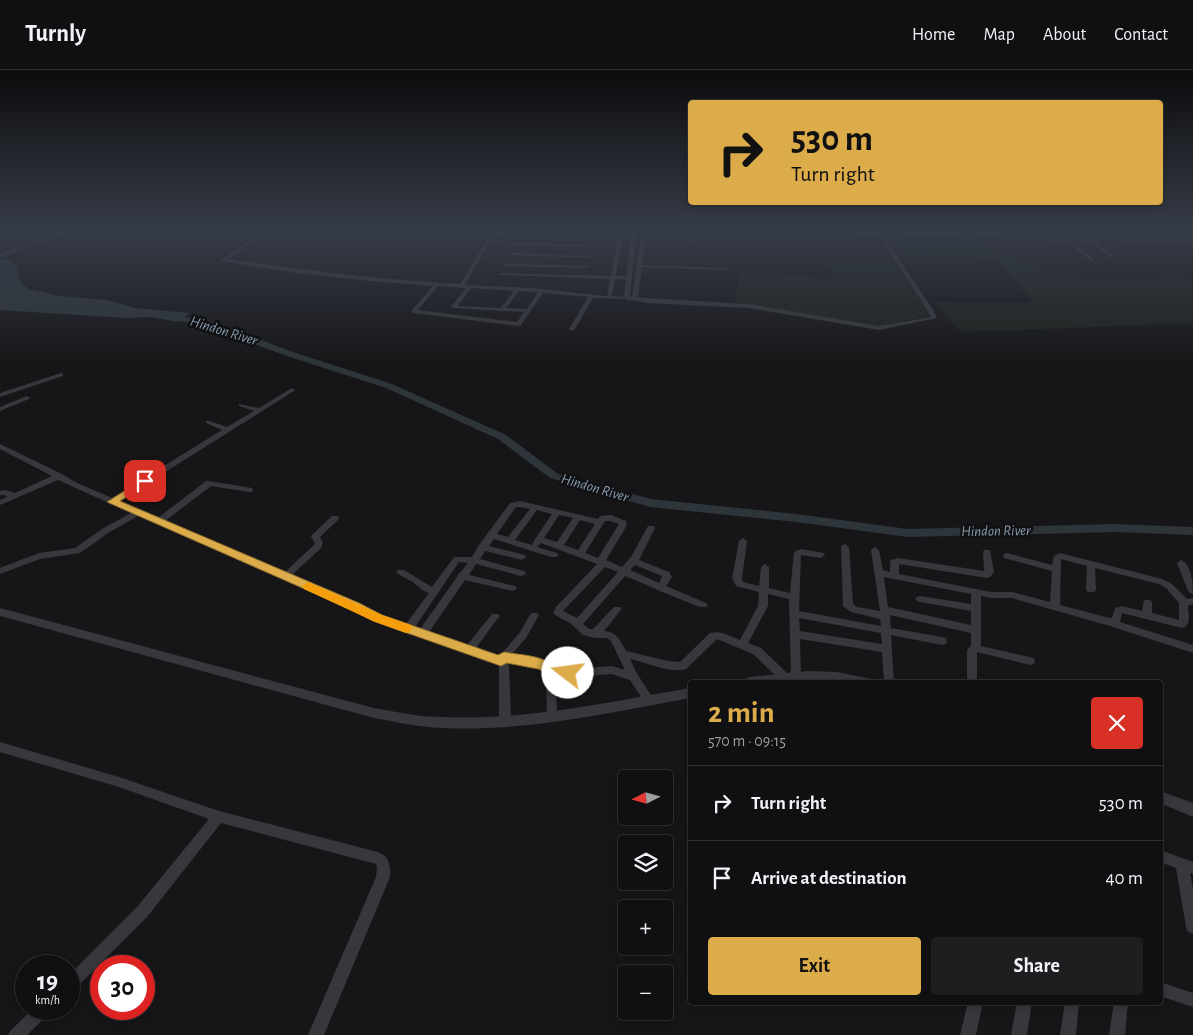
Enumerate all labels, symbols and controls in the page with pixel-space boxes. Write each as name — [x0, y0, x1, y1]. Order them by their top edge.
text: Turnly — [25, 22, 86, 46]
text: Home — [912, 26, 955, 44]
text: Map — [983, 26, 1015, 44]
text: About — [1043, 26, 1086, 44]
text: Contact — [1114, 26, 1168, 44]
icon: right — [708, 120, 773, 185]
text: 530 m — [791, 122, 873, 157]
text: Turn right — [791, 163, 875, 185]
water label: Hindon River — [188, 314, 261, 349]
pin — [124, 460, 166, 502]
icon: arrive — [131, 467, 159, 495]
water label: Hindon River — [559, 471, 632, 505]
water label: Hindon River — [961, 523, 1032, 539]
position arrow — [541, 646, 593, 698]
button: close — [1091, 697, 1143, 749]
text: 2 min — [708, 698, 775, 728]
text: 570 m · 09:15 — [708, 733, 786, 749]
north arrow — [618, 770, 672, 825]
map controls — [618, 770, 673, 1020]
icon: right — [708, 789, 736, 817]
text: Turn right — [751, 794, 826, 813]
text: 530 m — [1099, 794, 1143, 813]
button: layers — [618, 835, 673, 890]
icon: arrive — [708, 864, 736, 892]
text: Arrive at destination — [751, 869, 907, 888]
text: 40 m — [1105, 869, 1143, 888]
button: + — [618, 900, 673, 955]
button: Exit — [708, 937, 921, 995]
button: Share — [931, 937, 1143, 995]
speed limit sign: 30 — [90, 955, 155, 1020]
button: − — [618, 965, 673, 1020]
text: 19 — [37, 969, 58, 994]
text: km/h — [35, 994, 60, 1006]

